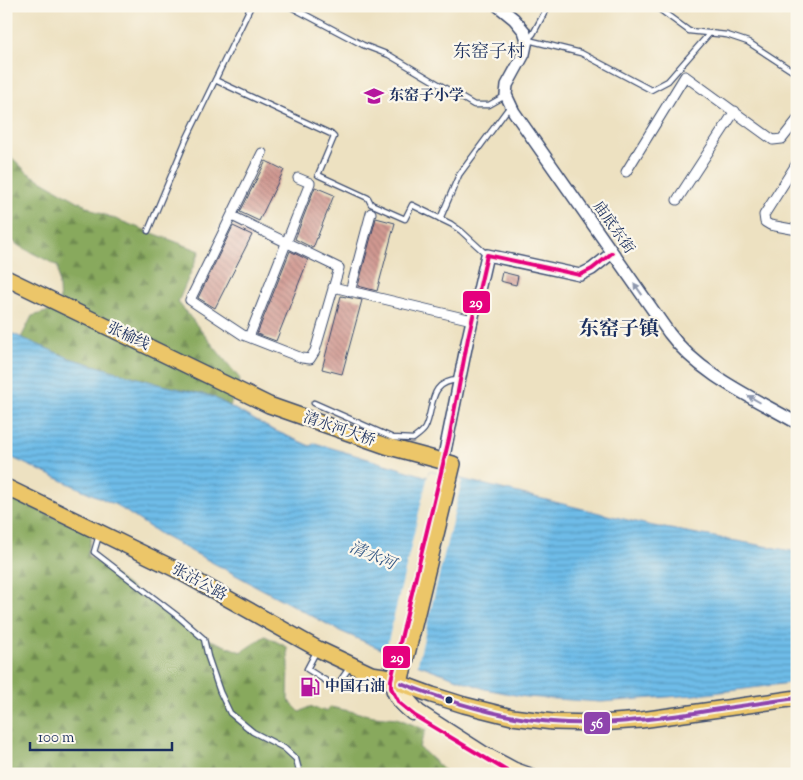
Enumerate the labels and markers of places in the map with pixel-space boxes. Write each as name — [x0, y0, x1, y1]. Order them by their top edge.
school or university icon: 东窑子小学 — [363, 85, 385, 107]
place label: 东窑子小学 — [389, 86, 464, 107]
fuel station icon: 中国石油 — [299, 676, 321, 698]
place label: 中国石油 — [325, 677, 385, 698]
unlabelled marker — [444, 695, 454, 705]

